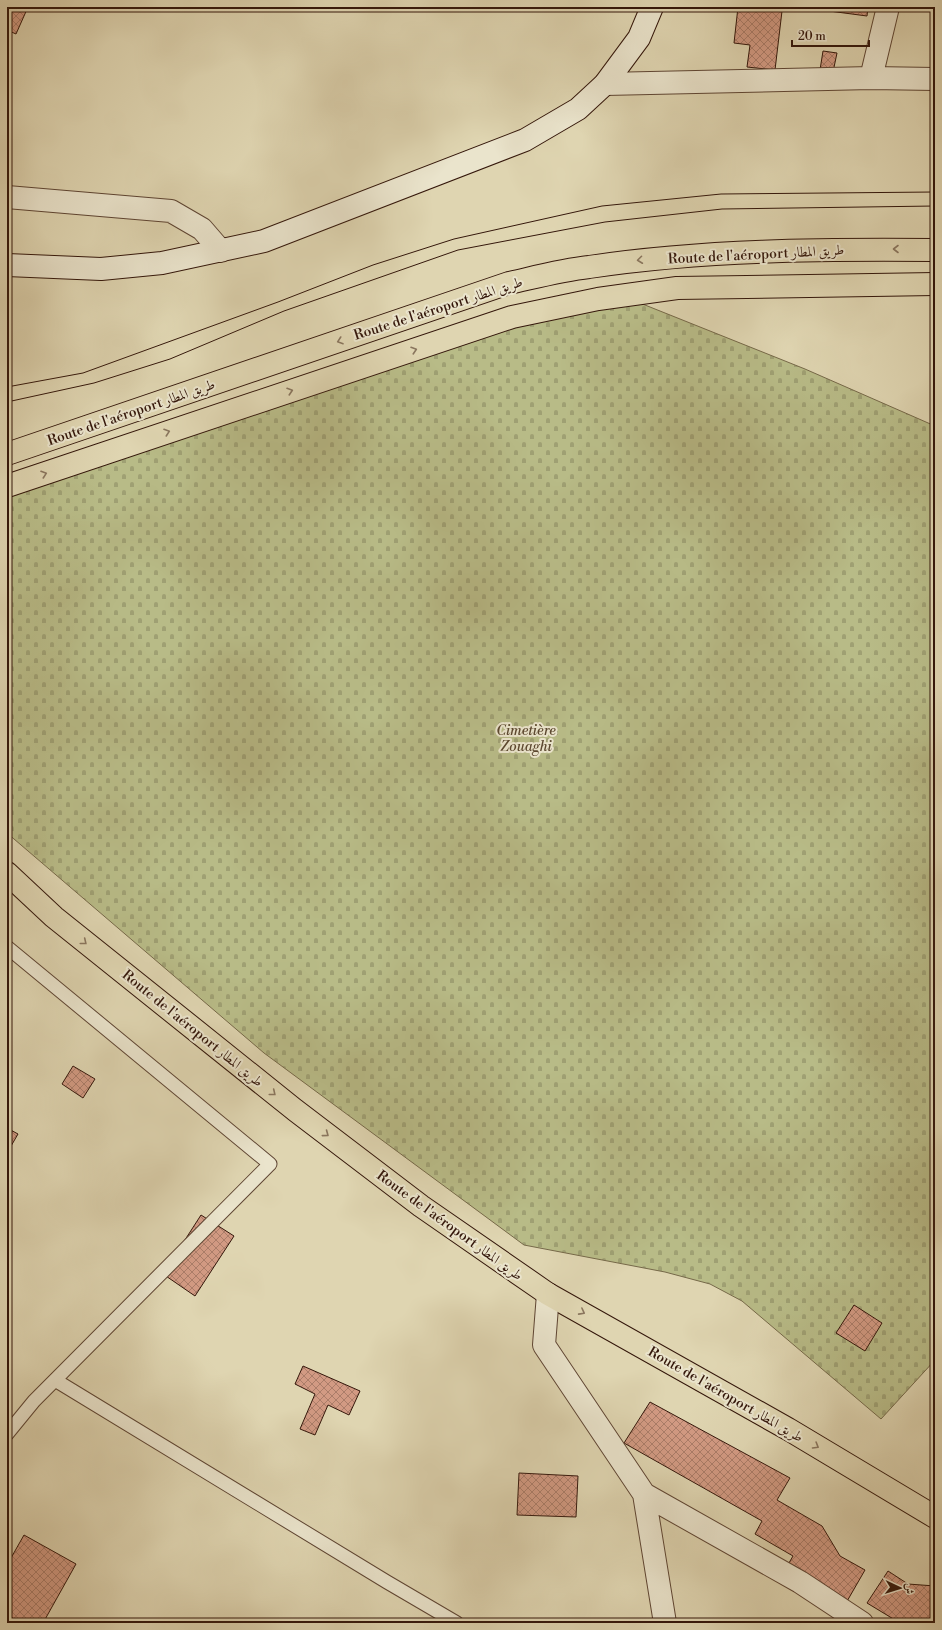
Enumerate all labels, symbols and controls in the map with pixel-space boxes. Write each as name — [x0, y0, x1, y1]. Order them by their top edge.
scale bar — [792, 22, 869, 48]
text: 20 m — [798, 29, 826, 44]
street label: Route de l'aéroport طريق المطار — [667, 241, 845, 269]
one-way arrow — [893, 245, 899, 254]
one-way arrow — [637, 256, 643, 265]
street label: Route de l'aéroport طريق المطار — [352, 273, 525, 345]
one-way arrow — [337, 336, 344, 344]
one-way arrow — [410, 346, 417, 355]
street label: Route de l'aéroport طريق المطار — [45, 376, 218, 450]
one-way arrow — [287, 387, 294, 396]
one-way arrow — [163, 428, 170, 437]
one-way arrow — [40, 470, 47, 478]
park label: Cimetière Zouaghi — [496, 722, 556, 756]
one-way arrow — [80, 937, 87, 944]
street label: Route de l'aéroport طريق المطار — [118, 966, 267, 1091]
one-way arrow — [269, 1088, 276, 1095]
one-way arrow — [322, 1129, 329, 1136]
street label: Route de l'aéroport طريق المطار — [373, 1167, 526, 1285]
one-way arrow — [578, 1308, 585, 1315]
street label: Route de l'aéroport طريق المطار — [645, 1343, 806, 1447]
one-way arrow — [812, 1442, 819, 1449]
north arrow — [880, 1568, 920, 1608]
text: ش — [902, 1583, 916, 1595]

